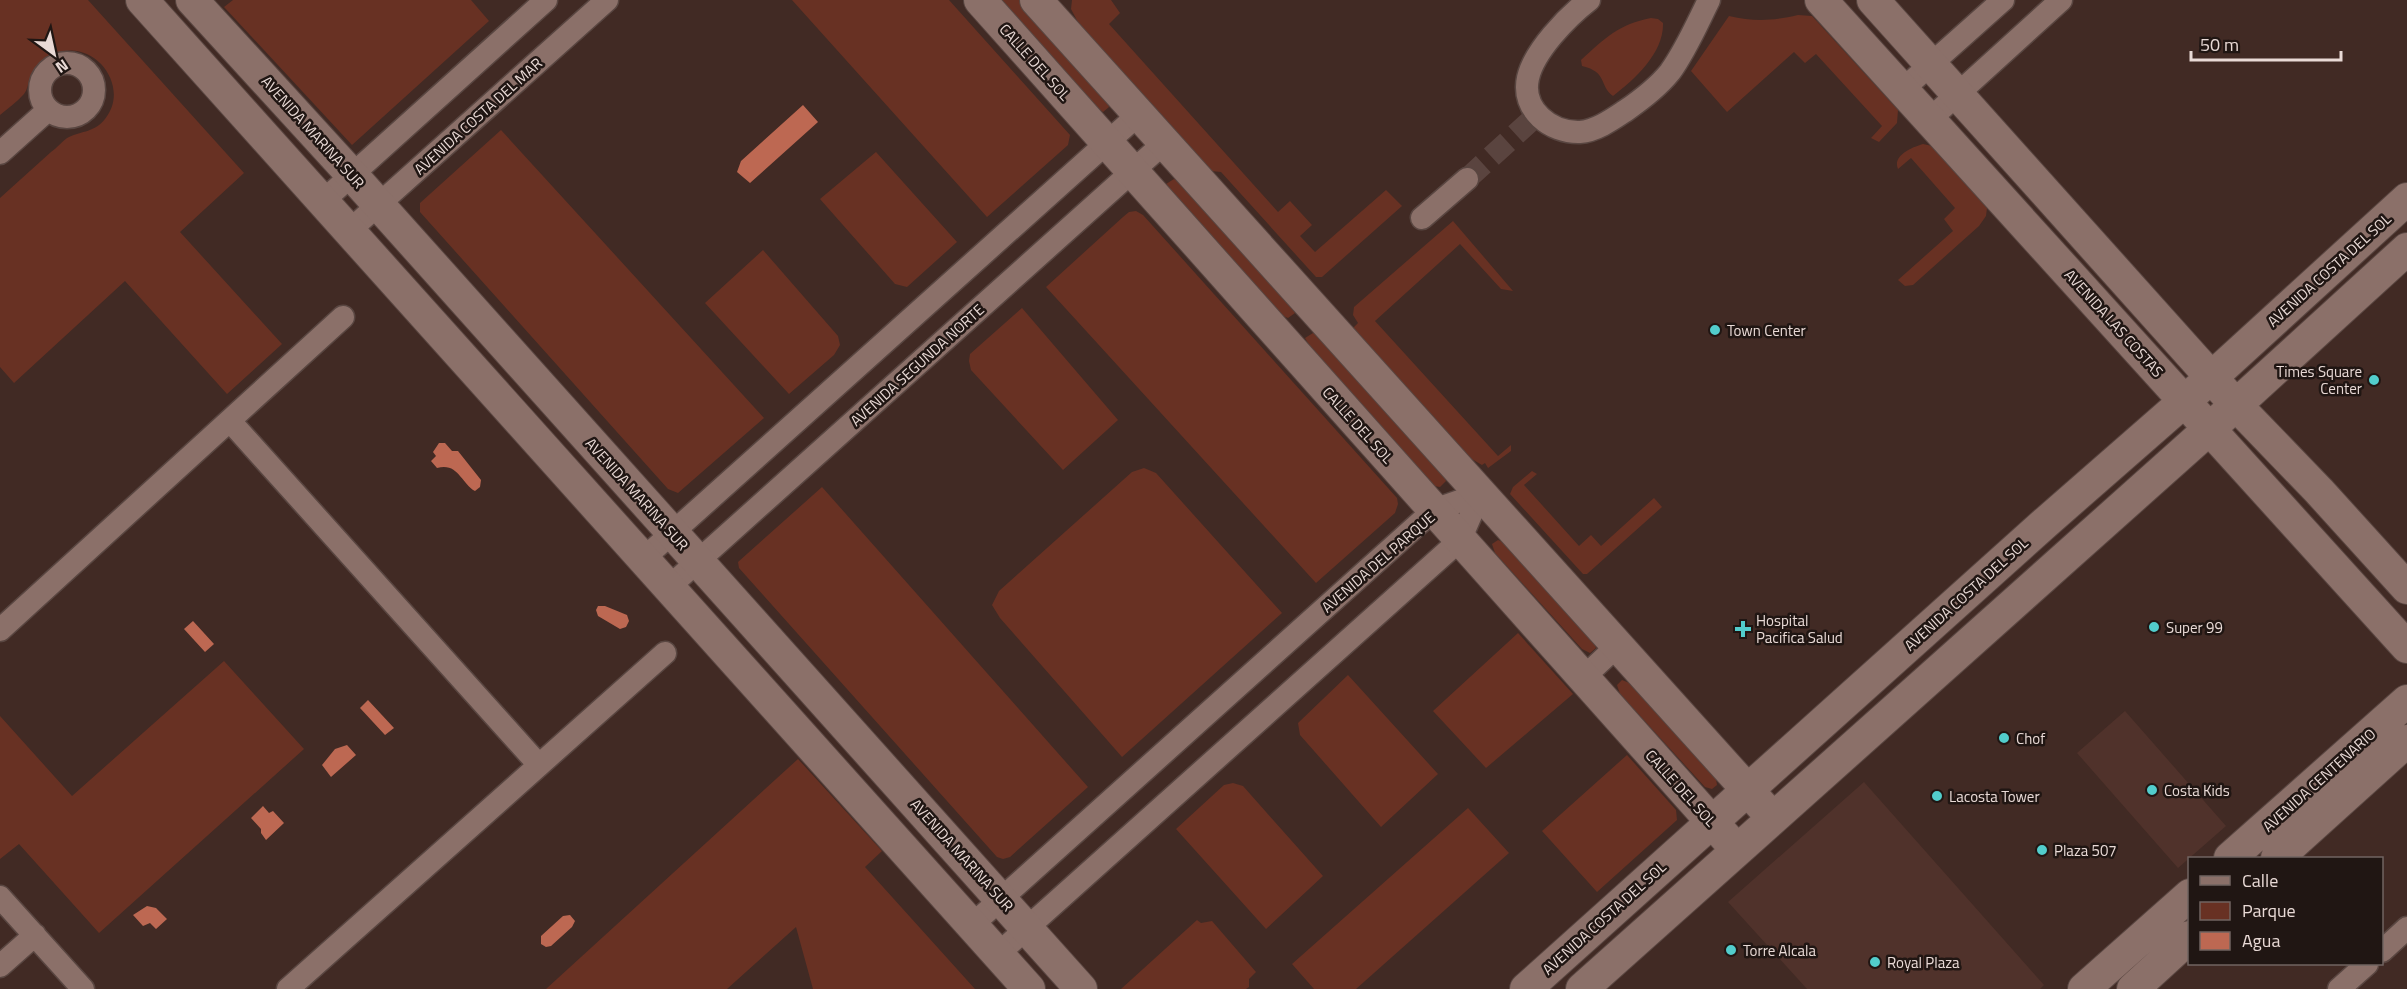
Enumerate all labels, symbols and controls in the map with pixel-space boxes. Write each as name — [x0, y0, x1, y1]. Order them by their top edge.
street label: CALLE DEL SOL — [994, 18, 1076, 106]
north arrow — [24, 24, 84, 84]
scale bar — [2191, 24, 2341, 62]
text: 50 m — [2200, 31, 2239, 58]
street label: AVENIDA COSTA DEL MAR — [409, 52, 547, 180]
text: N — [51, 53, 73, 80]
street label: AVENIDA MARINA SUR — [256, 70, 370, 194]
street label: AVENIDA COSTA DEL SOL — [2262, 208, 2396, 332]
street label: AVENIDA LAS COSTAS — [2059, 264, 2169, 382]
street label: AVENIDA SEGUNDA NORTE — [845, 298, 989, 432]
place label: Town Center — [1727, 319, 1806, 342]
marker: Town Center — [1708, 323, 1722, 337]
place label: Times Square Center — [2276, 360, 2362, 400]
marker: Times Square Center — [2367, 373, 2381, 387]
street label: CALLE DEL SOL — [1317, 381, 1399, 469]
street label: AVENIDA MARINA SUR — [580, 432, 694, 556]
street label: AVENIDA DEL PARQUE — [1316, 506, 1440, 618]
street label: AVENIDA COSTA DEL SOL — [1899, 532, 2033, 656]
place label: Hospital Pacifica Salud — [1756, 609, 1843, 649]
place label: Super 99 — [2166, 616, 2223, 639]
marker: Hospital Pacifica Salud — [1734, 620, 1752, 638]
marker: Super 99 — [2147, 620, 2161, 634]
street label: AVENIDA CENTENARIO — [2257, 723, 2381, 837]
place label: Chof — [2016, 727, 2045, 750]
marker: Chof — [1997, 731, 2011, 745]
street label: CALLE DEL SOL — [1640, 744, 1722, 832]
place label: Costa Kids — [2164, 779, 2230, 802]
marker: Costa Kids — [2145, 783, 2159, 797]
place label: Lacosta Tower — [1949, 785, 2040, 808]
marker: Lacosta Tower — [1930, 789, 1944, 803]
street label: AVENIDA MARINA SUR — [905, 793, 1019, 917]
place label: Plaza 507 — [2054, 839, 2117, 862]
marker: Plaza 507 — [2035, 843, 2049, 857]
street label: AVENIDA COSTA DEL SOL — [1537, 856, 1671, 980]
legend — [2188, 857, 2383, 965]
text: Calle — [2242, 867, 2278, 894]
text: Parque — [2242, 897, 2296, 924]
text: Agua — [2242, 927, 2280, 954]
place label: Torre Alcala — [1743, 939, 1816, 962]
marker: Torre Alcala — [1724, 943, 1738, 957]
place label: Royal Plaza — [1887, 951, 1960, 974]
marker: Royal Plaza — [1868, 955, 1882, 969]

